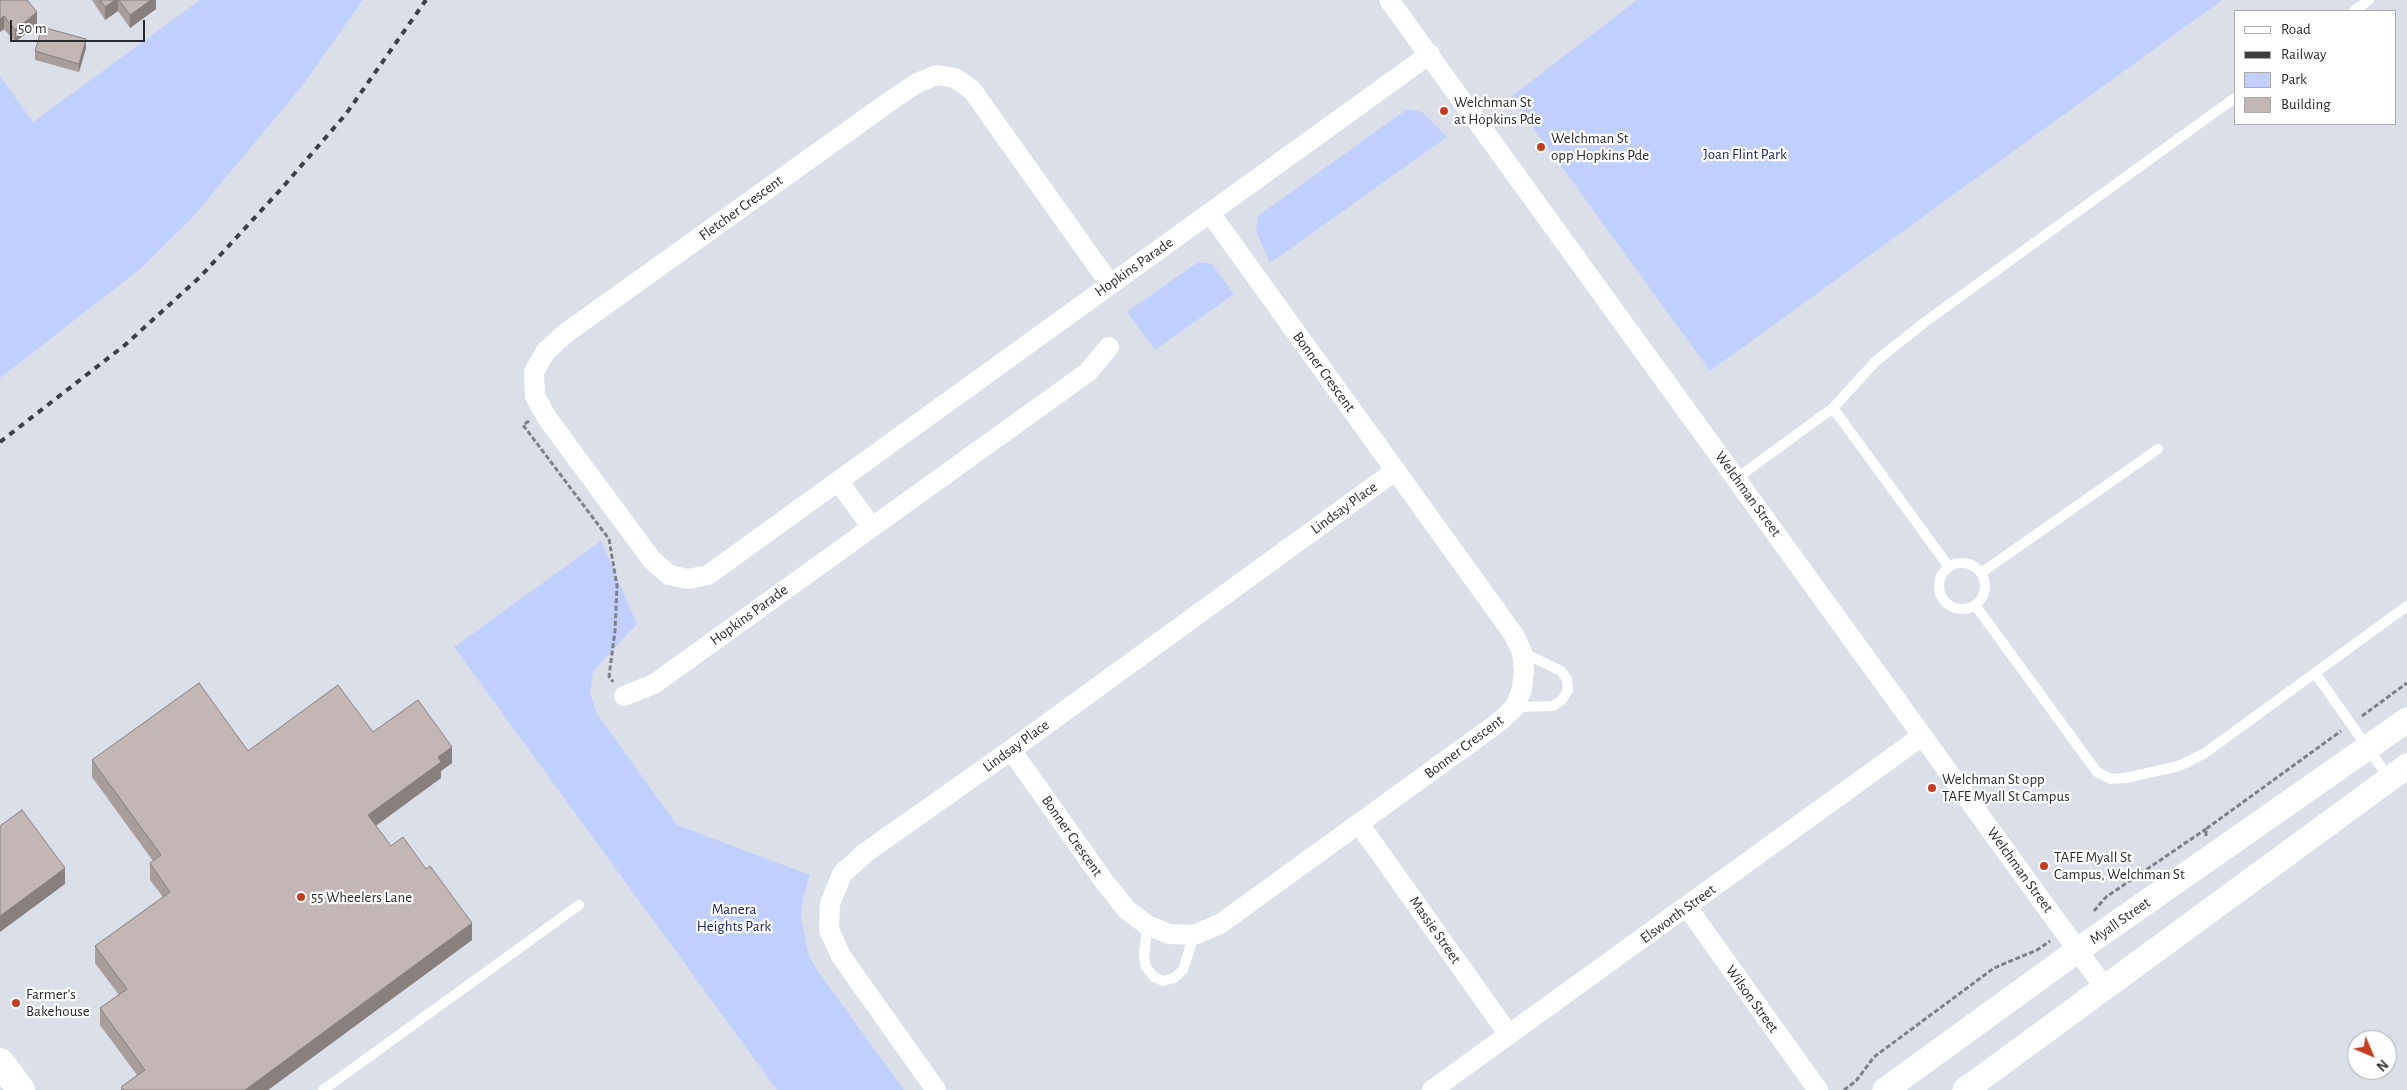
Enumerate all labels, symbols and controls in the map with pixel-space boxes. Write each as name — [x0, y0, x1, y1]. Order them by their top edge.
scale bar — [12, 10, 148, 42]
legend — [2234, 10, 2397, 125]
text: 50 m — [18, 21, 47, 36]
text: Road — [2281, 22, 2311, 37]
text: Railway — [2281, 47, 2326, 62]
text: Park — [2281, 72, 2307, 87]
place label: Welchman St at Hopkins Pde — [1454, 93, 1541, 128]
text: Building — [2281, 97, 2331, 112]
marker: Welchman St at Hopkins Pde — [1438, 105, 1450, 117]
place label: Welchman St opp Hopkins Pde — [1551, 129, 1649, 164]
marker: Welchman St opp Hopkins Pde — [1535, 141, 1547, 153]
park label: Joan Flint Park — [1703, 145, 1787, 163]
street label: Fletcher Crescent — [695, 171, 787, 245]
street label: Hopkins Parade — [1091, 233, 1177, 301]
street label: Bonner Crescent — [1289, 328, 1359, 416]
street label: Welchman Street — [1711, 448, 1785, 540]
street label: Lindsay Place — [1307, 478, 1381, 538]
street label: Hopkins Parade — [707, 581, 791, 649]
street label: Bonner Crescent — [1421, 711, 1507, 783]
street label: Lindsay Place — [979, 716, 1053, 776]
place label: Welchman St opp TAFE Myall St Campus — [1942, 770, 2070, 805]
marker: Welchman St opp TAFE Myall St Campus — [1926, 782, 1938, 794]
street label: Bonner Crescent — [1037, 792, 1107, 880]
street label: Welchman Street — [1983, 824, 2057, 916]
place label: TAFE Myall St Campus, Welchman St — [2054, 848, 2185, 883]
marker: TAFE Myall St Campus, Welchman St — [2038, 860, 2050, 872]
street label: Elsworth Street — [1637, 881, 1719, 947]
place label: 55 Wheelers Lane — [311, 888, 412, 906]
marker: 55 Wheelers Lane — [295, 891, 307, 903]
street label: Massie Street — [1405, 893, 1465, 967]
street label: Myall Street — [2086, 894, 2154, 948]
park label: Manera Heights Park — [697, 900, 771, 935]
street label: Wilson Street — [1721, 962, 1783, 1036]
place label: Farmer’s Bakehouse — [26, 985, 90, 1020]
marker: Farmer’s Bakehouse — [10, 997, 22, 1009]
north arrow — [2347, 1030, 2397, 1080]
text: N — [2374, 1057, 2390, 1073]

